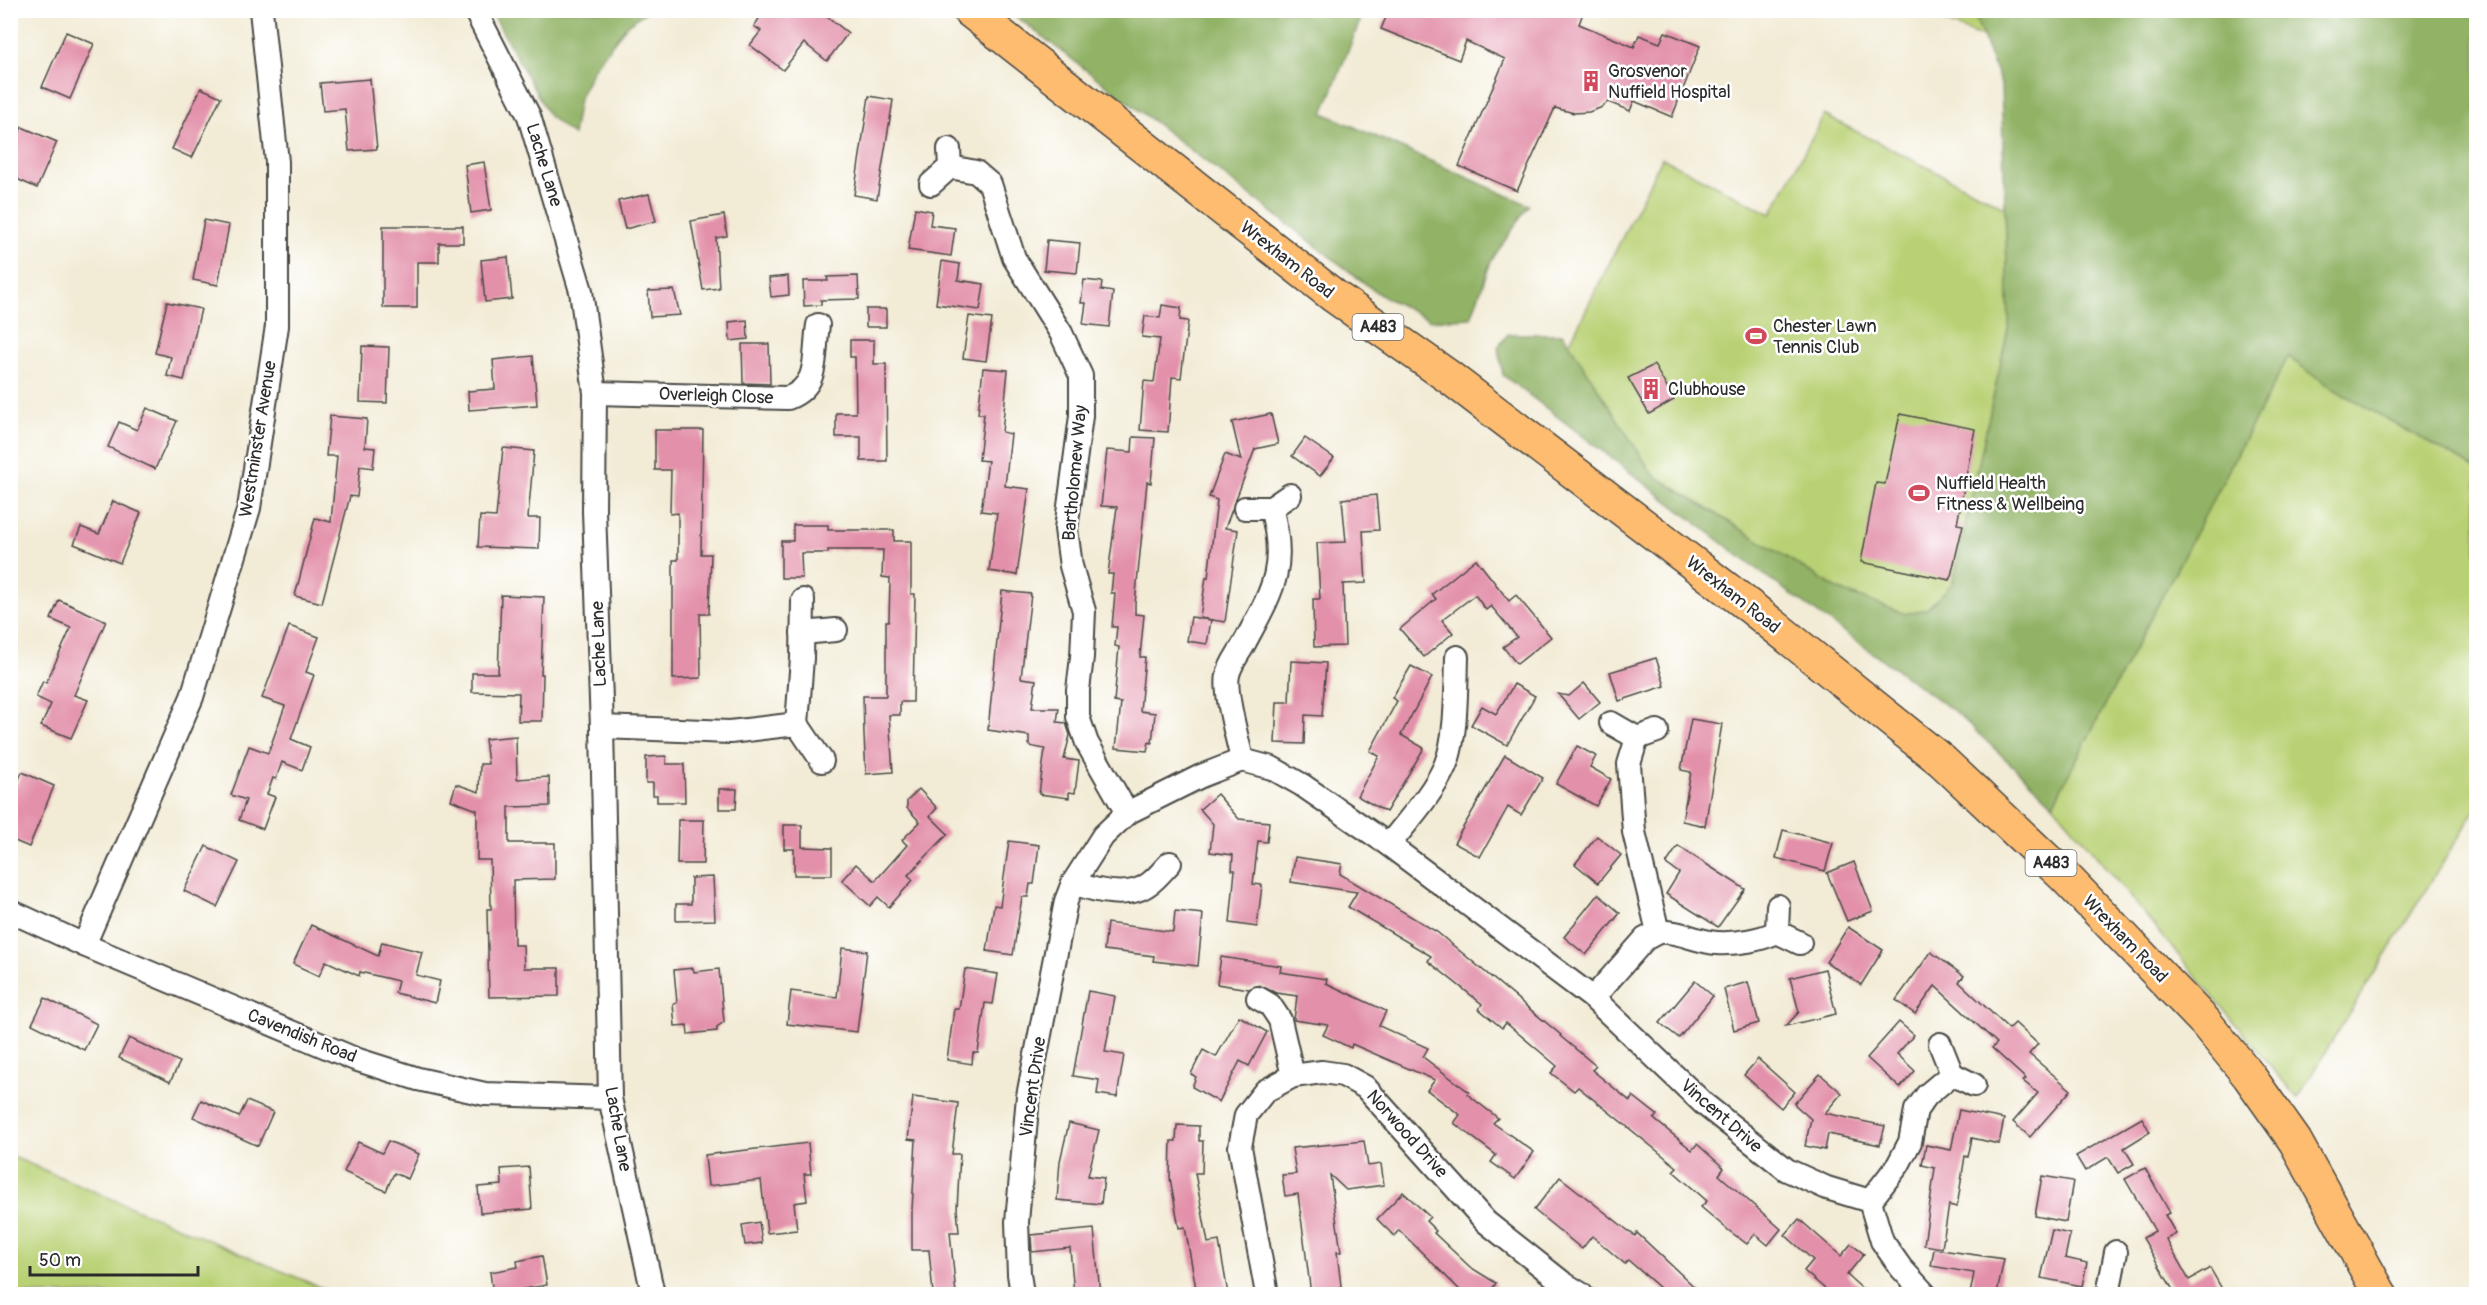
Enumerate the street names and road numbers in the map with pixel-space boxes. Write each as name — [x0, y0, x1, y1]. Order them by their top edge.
street label: Lache Lane — [520, 121, 568, 210]
street label: Wrexham Road — [1235, 216, 1339, 304]
road number: A483 — [1352, 314, 1404, 340]
street label: Westminster Avenue — [234, 359, 282, 519]
street label: Overleigh Close — [658, 383, 774, 409]
street label: Bartholomew Way — [1058, 404, 1092, 542]
street label: Wrexham Road — [1681, 551, 1785, 639]
street label: Lache Lane — [586, 601, 612, 687]
road number: A483 — [2026, 850, 2076, 876]
street label: Wrexham Road — [2077, 890, 2173, 988]
street label: Cavendish Road — [244, 1004, 360, 1068]
street label: Vincent Drive — [1015, 1035, 1051, 1139]
street label: Vincent Drive — [1675, 1074, 1767, 1158]
street label: Lache Lane — [599, 1085, 637, 1173]
street label: Norwood Drive — [1361, 1085, 1453, 1183]

